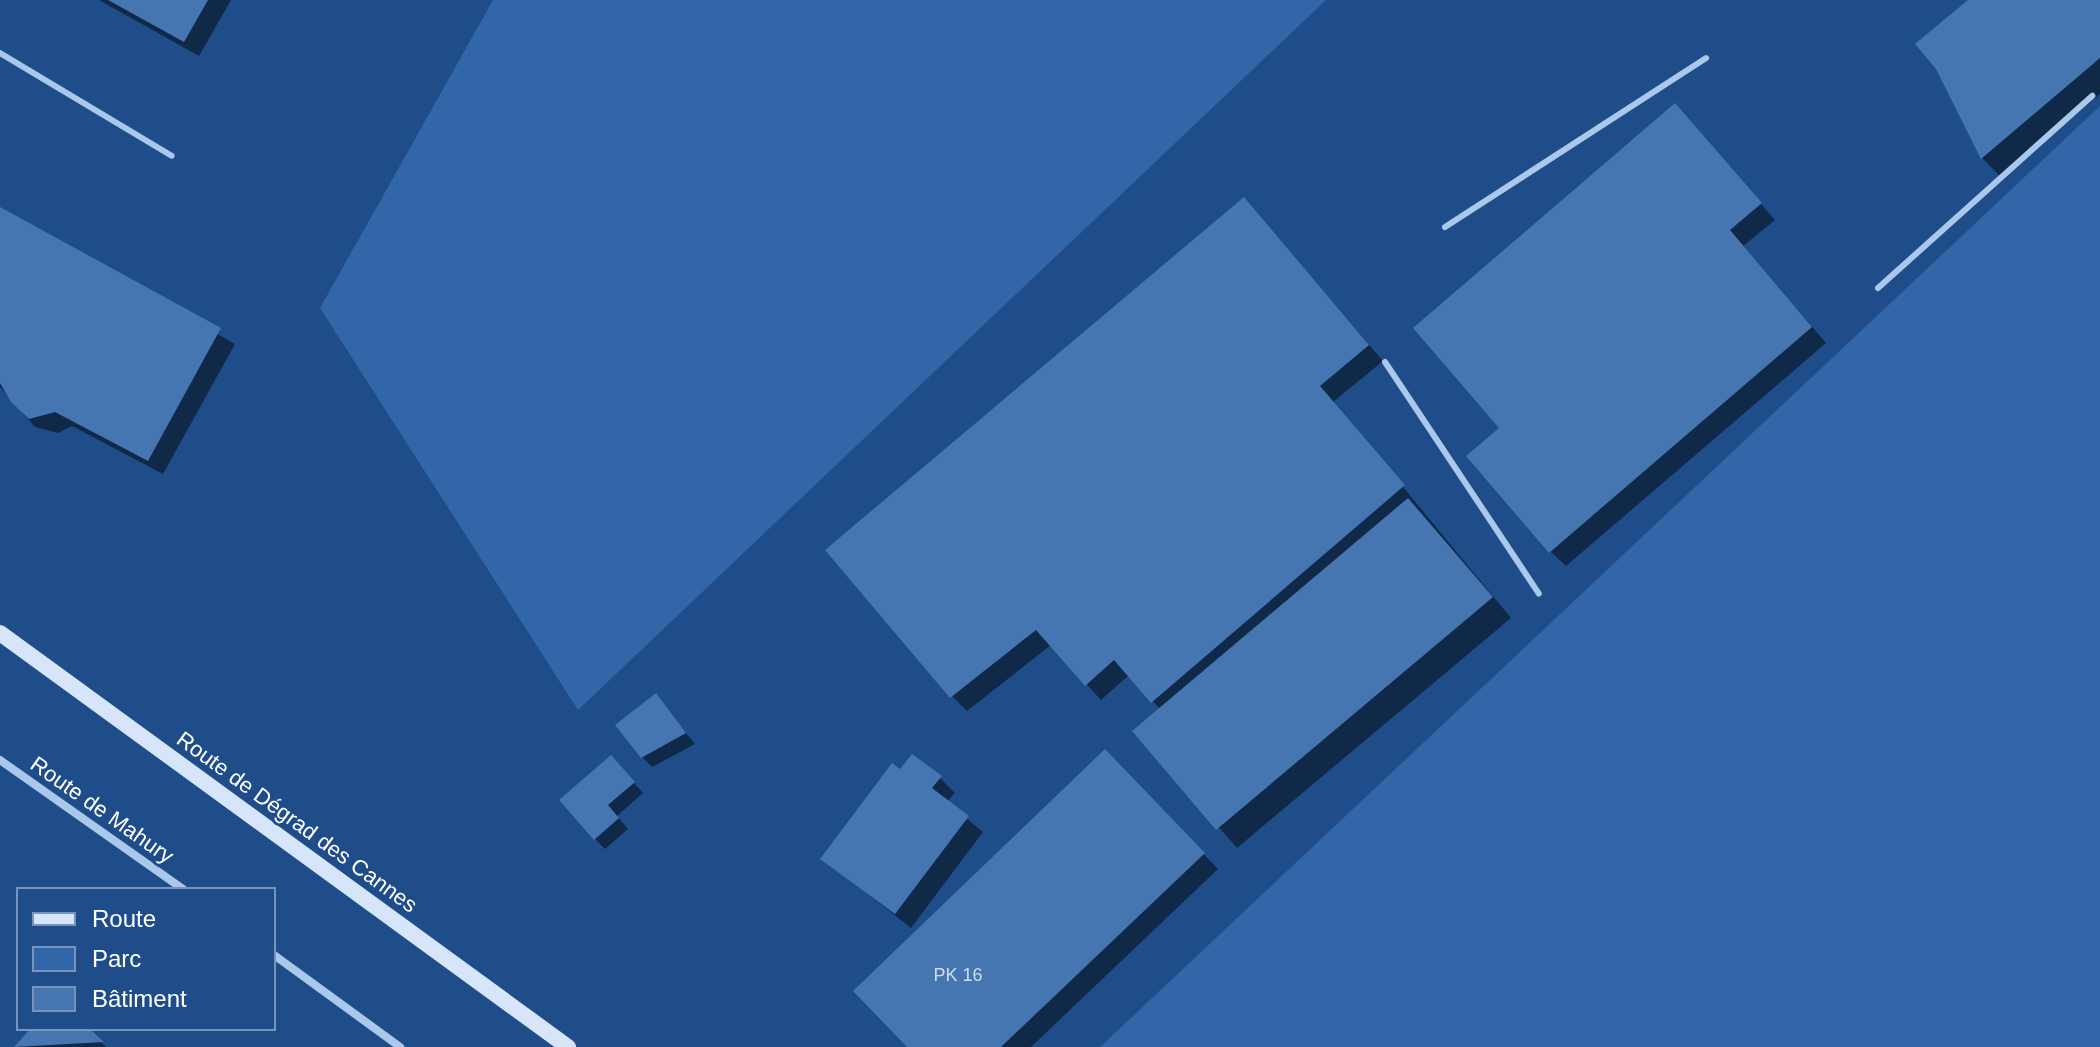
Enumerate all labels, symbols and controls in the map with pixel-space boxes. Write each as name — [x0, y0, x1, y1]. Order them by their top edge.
street label: Route de Dégrad des Cannes — [171, 726, 423, 918]
street label: Route de Mahury — [25, 751, 179, 869]
legend — [16, 887, 276, 1031]
text: Route — [92, 905, 156, 932]
text: Parc — [92, 945, 141, 972]
house number: PK 16 — [933, 964, 983, 986]
text: Bâtiment — [92, 985, 187, 1012]

